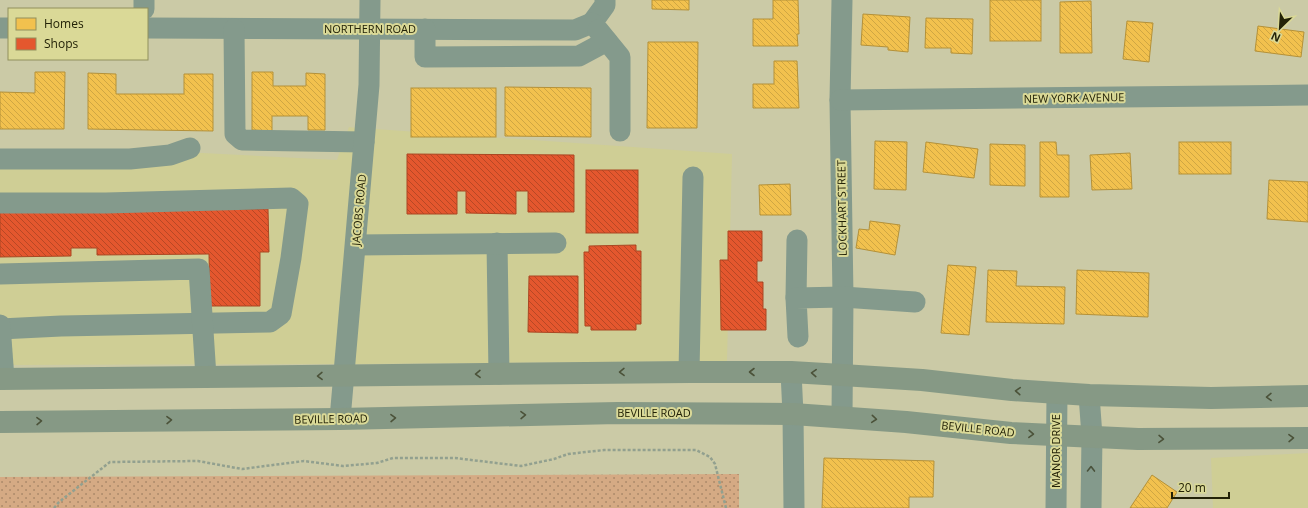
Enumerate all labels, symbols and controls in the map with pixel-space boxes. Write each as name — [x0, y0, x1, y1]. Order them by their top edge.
legend — [8, 8, 148, 60]
north arrow — [1260, 8, 1300, 48]
text: Homes — [44, 15, 84, 32]
street label: NORTHERN ROAD — [324, 21, 416, 36]
text: N — [1268, 29, 1283, 46]
text: Shops — [44, 35, 79, 52]
street label: NEW YORK AVENUE — [1024, 89, 1124, 106]
street label: LOCKHART STREET — [833, 160, 850, 256]
street label: JACOBS ROAD — [348, 174, 369, 247]
one-way arrow — [619, 368, 625, 376]
one-way arrow — [749, 368, 755, 376]
one-way arrow — [811, 369, 817, 377]
one-way arrow — [475, 370, 481, 378]
one-way arrow — [317, 371, 323, 380]
one-way arrow — [1015, 386, 1021, 395]
one-way arrow — [1266, 393, 1272, 401]
street label: BEVILLE ROAD — [617, 405, 691, 420]
street label: BEVILLE ROAD — [294, 410, 368, 427]
one-way arrow — [520, 411, 526, 419]
one-way arrow — [390, 414, 396, 422]
one-way arrow — [871, 414, 877, 423]
street label: MANOR DRIVE — [1048, 414, 1063, 488]
one-way arrow — [166, 416, 172, 424]
one-way arrow — [36, 417, 42, 425]
street label: BEVILLE ROAD — [941, 417, 1015, 440]
one-way arrow — [1028, 430, 1034, 438]
one-way arrow — [1288, 434, 1294, 442]
one-way arrow — [1158, 435, 1164, 443]
one-way arrow — [1087, 466, 1095, 472]
scale bar — [1172, 474, 1229, 500]
text: 20 m — [1178, 479, 1206, 496]

